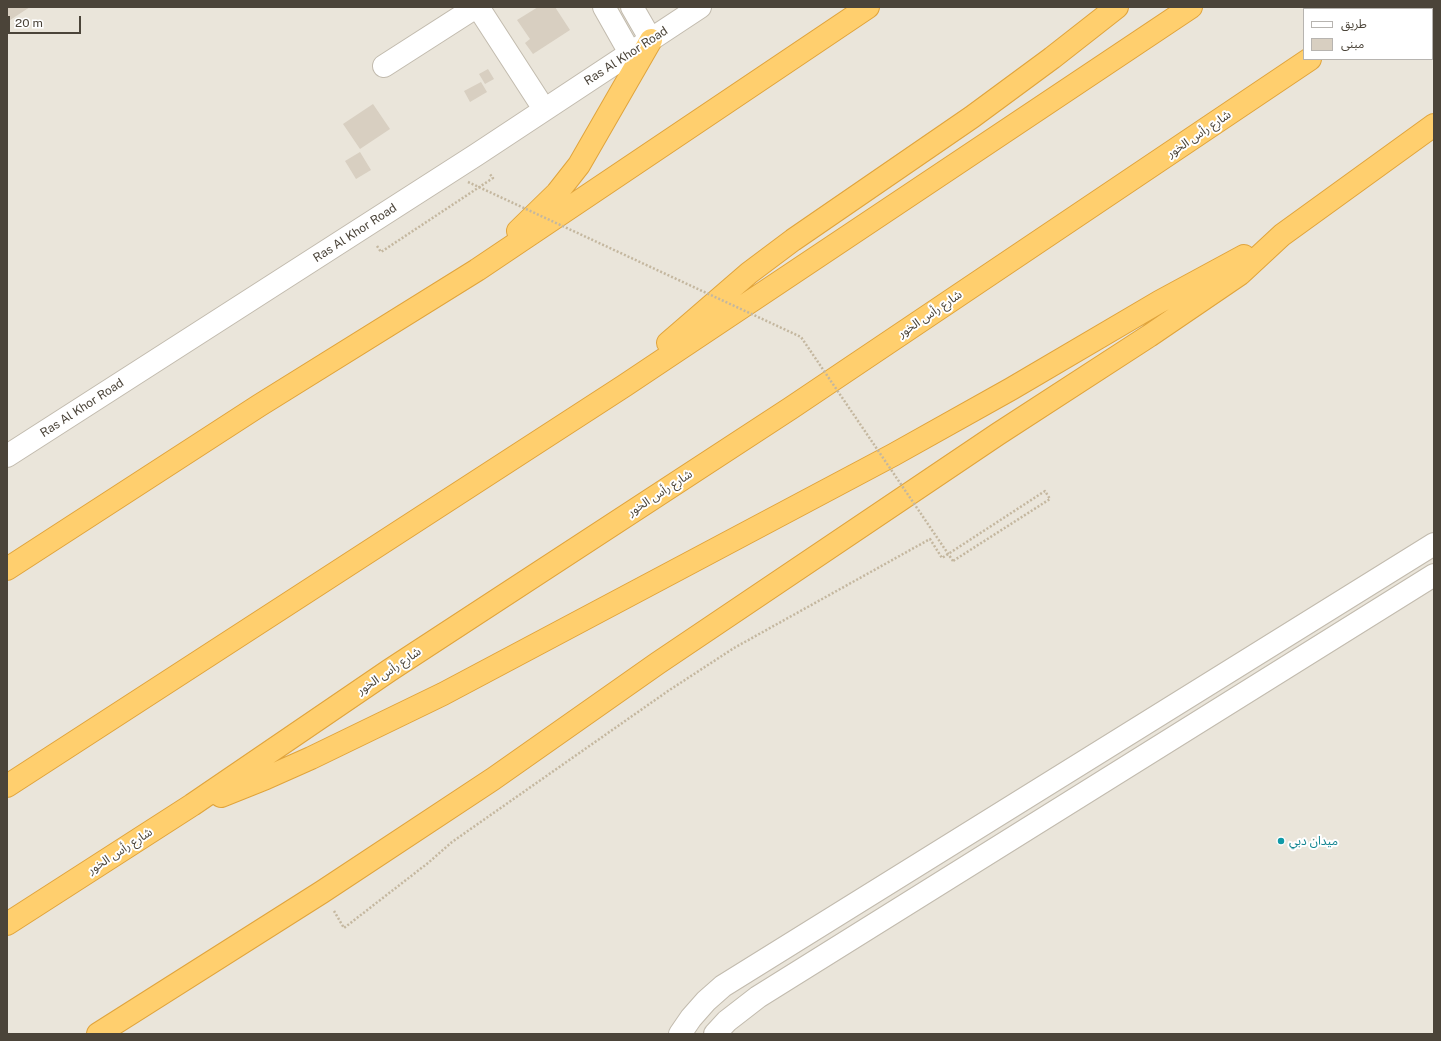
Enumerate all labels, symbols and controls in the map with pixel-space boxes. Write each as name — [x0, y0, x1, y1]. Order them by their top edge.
scale bar — [10, 8, 83, 34]
legend — [1303, 8, 1433, 60]
text: 20 m — [15, 16, 43, 30]
text: طريق — [1341, 17, 1367, 31]
street label: Ras Al Khor Road — [582, 24, 670, 88]
text: مبنى — [1341, 37, 1364, 51]
street label: شارع رأس الخور — [1164, 107, 1234, 161]
street label: Ras Al Khor Road — [311, 201, 399, 265]
street label: شارع رأس الخور — [895, 287, 965, 341]
street label: Ras Al Khor Road — [38, 376, 126, 440]
street label: شارع رأس الخور — [625, 467, 695, 519]
street label: شارع رأس الخور — [354, 644, 424, 698]
street label: شارع رأس الخور — [85, 825, 155, 877]
place label: ميدان دبي — [1289, 834, 1338, 848]
marker: ميدان دبي — [1276, 836, 1286, 846]

